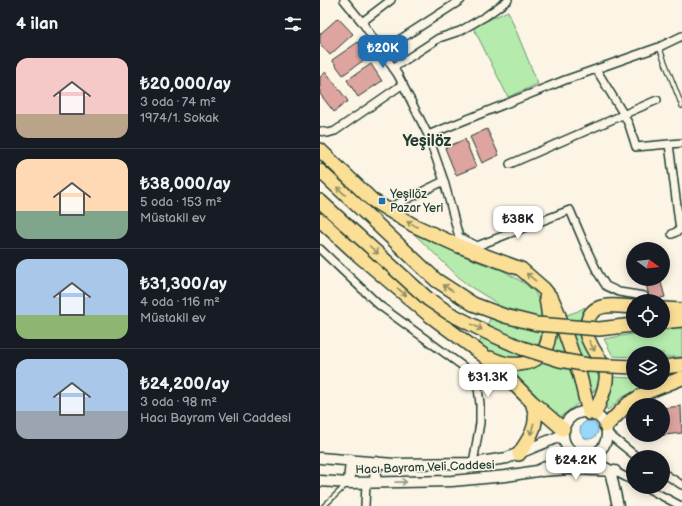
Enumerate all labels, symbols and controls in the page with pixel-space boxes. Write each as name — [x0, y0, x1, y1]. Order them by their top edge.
icon: filters — [282, 13, 304, 35]
text: 4 ilan — [16, 14, 58, 34]
pin: ₺20K — [359, 35, 407, 69]
text: ₺20K — [367, 40, 399, 56]
icon: home — [48, 74, 96, 122]
text: ₺20,000/ay — [140, 74, 231, 94]
text: 3 oda · 74 m² — [140, 94, 216, 110]
text: 1974/1. Sokak — [140, 110, 219, 126]
district label: Yeşilöz — [403, 132, 452, 151]
text: ₺38,000/ay — [140, 174, 231, 194]
icon: home — [48, 175, 96, 223]
one-way arrow — [336, 186, 347, 195]
place label: Yeşilöz Pazar Yeri — [389, 187, 443, 216]
text: 5 oda · 153 m² — [140, 194, 222, 210]
marker: Yeşilöz Pazar Yeri — [377, 196, 387, 206]
pin: ₺38K — [494, 206, 542, 240]
text: Müstakil ev — [140, 210, 206, 226]
text: ₺38K — [502, 211, 534, 227]
one-way arrow — [407, 220, 419, 228]
north arrow — [626, 242, 670, 286]
map controls — [626, 242, 670, 494]
one-way arrow — [369, 245, 379, 255]
one-way arrow — [525, 272, 536, 281]
text: ₺31,300/ay — [140, 274, 227, 294]
icon: home — [48, 275, 96, 323]
one-way arrow — [442, 284, 454, 292]
one-way arrow — [397, 288, 407, 297]
text: 4 oda · 116 m² — [140, 294, 220, 310]
button: locate — [626, 294, 670, 338]
text: Müstakil ev — [140, 310, 206, 326]
one-way arrow — [471, 324, 483, 331]
one-way arrow — [588, 340, 596, 352]
button: layers — [626, 346, 670, 390]
pin: ₺31.3K — [455, 364, 521, 398]
text: ₺31.3K — [468, 369, 508, 385]
text: ₺24,200/ay — [140, 374, 229, 394]
icon: home — [48, 375, 96, 423]
text: 3 oda · 98 m² — [140, 394, 217, 410]
button: + — [626, 398, 670, 442]
text: Hacı Bayram Veli Caddesi — [140, 410, 291, 426]
one-way arrow — [528, 422, 535, 435]
pin: ₺24.2K — [543, 447, 609, 481]
button: − — [626, 450, 670, 494]
text: ₺24.2K — [555, 452, 597, 468]
street label: Hacı Bayram Veli Caddesi — [355, 458, 495, 477]
one-way arrow — [394, 478, 407, 486]

